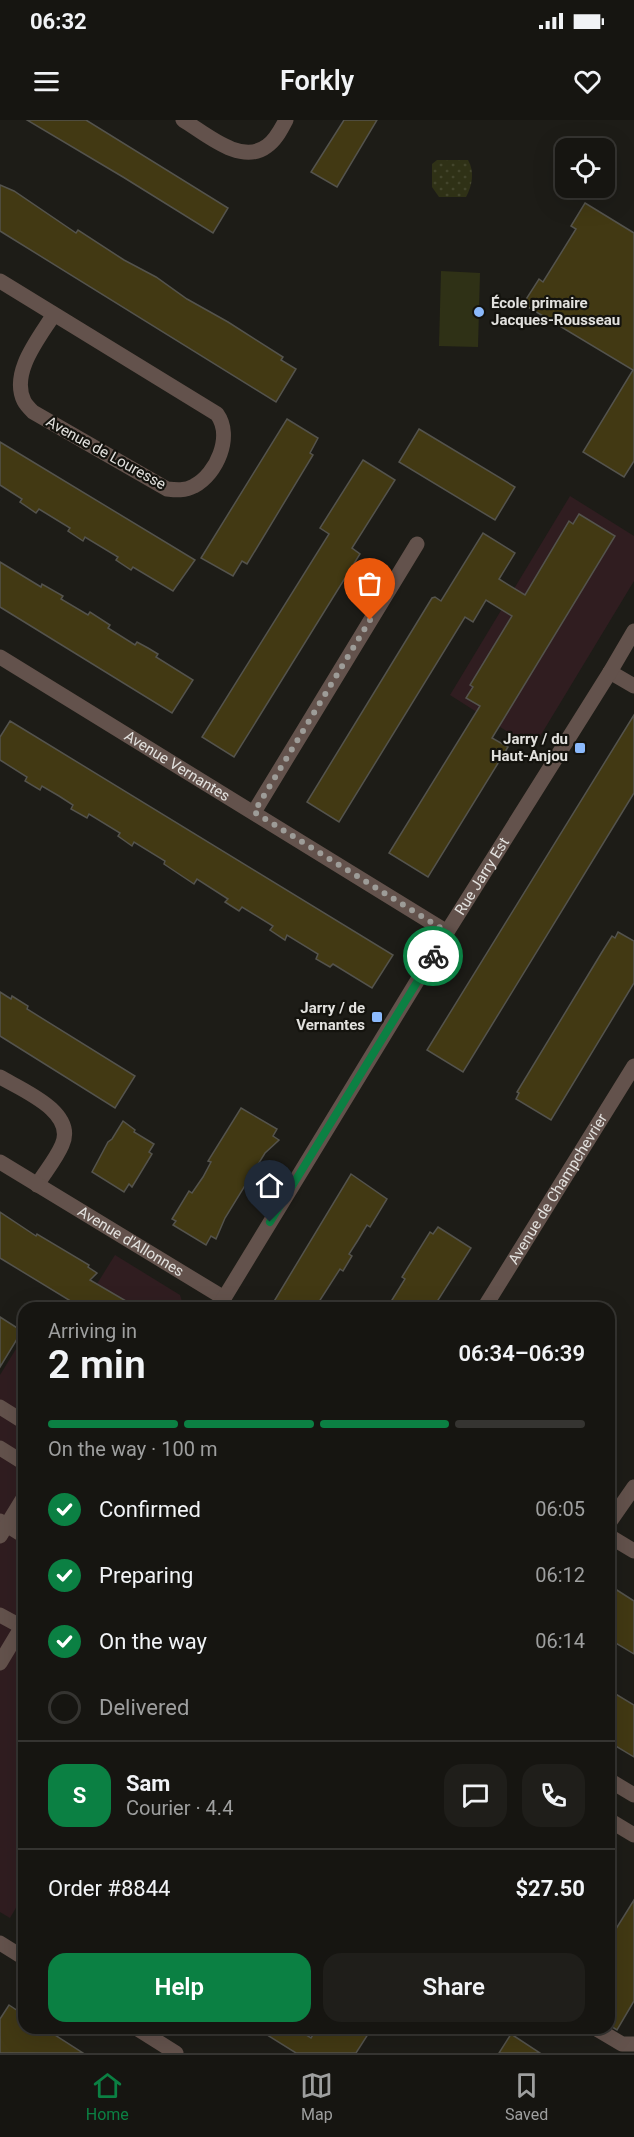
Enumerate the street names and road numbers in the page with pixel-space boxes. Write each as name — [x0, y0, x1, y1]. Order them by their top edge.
street label: Avenue de Louresse — [43, 413, 169, 493]
street label: Avenue Vernantes — [121, 727, 233, 805]
street label: Rue Jarry Est — [451, 834, 513, 918]
street label: Avenue de Champchevrier — [504, 1110, 611, 1268]
street label: Avenue d'Allonnes — [74, 1202, 187, 1281]

